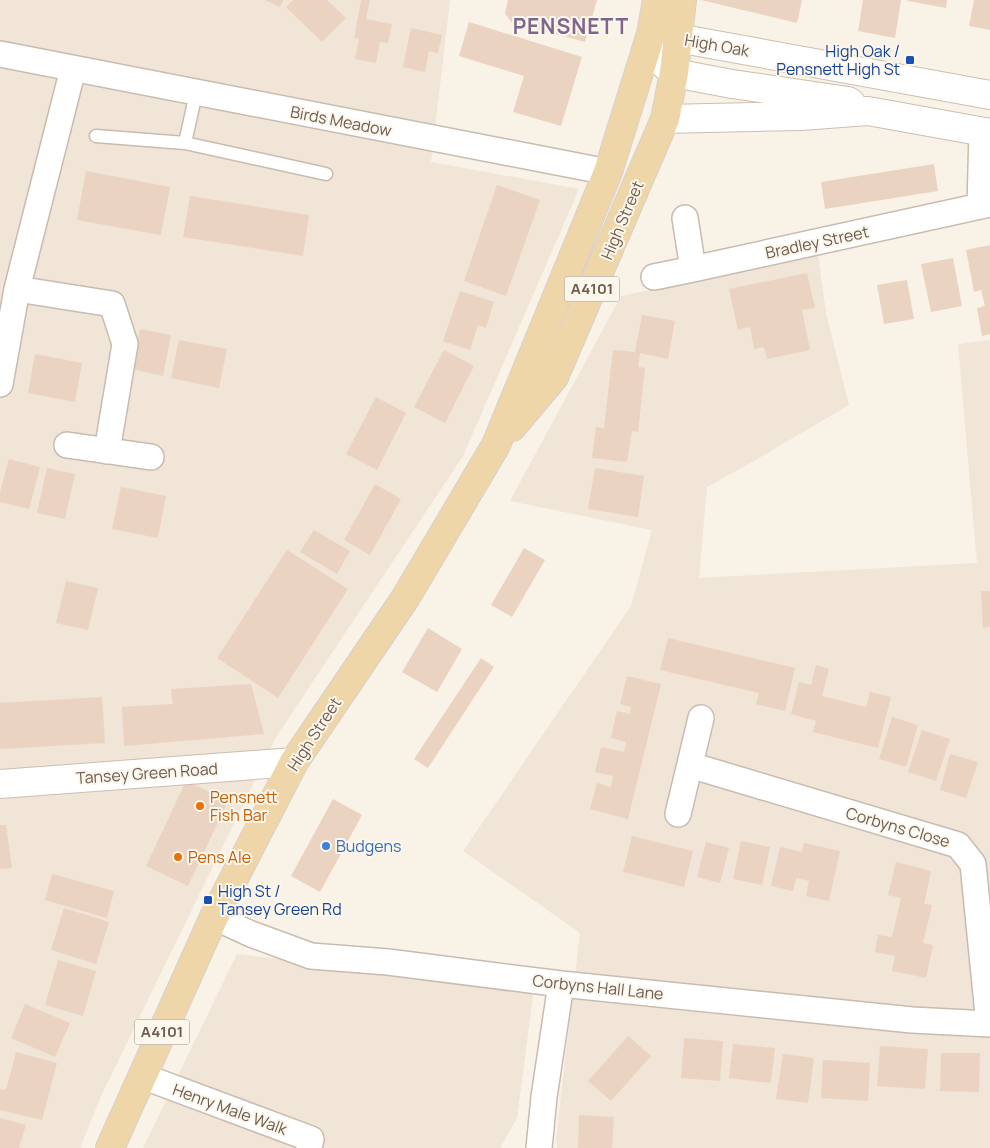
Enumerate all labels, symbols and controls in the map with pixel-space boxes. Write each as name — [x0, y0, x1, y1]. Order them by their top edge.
district label: PENSNETT — [513, 12, 629, 40]
street label: High Oak — [683, 29, 752, 62]
place label: High Oak / Pensnett High St — [776, 40, 900, 80]
marker: High Oak / Pensnett High St — [904, 54, 916, 66]
street label: Birds Meadow — [289, 100, 393, 142]
street label: High Street — [595, 177, 649, 263]
street label: Bradley Street — [763, 220, 871, 264]
road number: A4101 — [564, 276, 620, 302]
street label: High Street — [282, 693, 346, 775]
street label: Tansey Green Road — [75, 757, 219, 789]
place label: Pensnett Fish Bar — [210, 786, 277, 826]
marker: Pensnett Fish Bar — [194, 800, 206, 812]
street label: Corbyns Close — [843, 802, 953, 852]
place label: Budgens — [336, 835, 401, 857]
marker: Budgens — [320, 840, 332, 852]
place label: Pens Ale — [188, 846, 251, 868]
marker: Pens Ale — [172, 851, 184, 863]
place label: High St / Tansey Green Rd — [218, 880, 342, 920]
marker: High St / Tansey Green Rd — [202, 894, 214, 906]
street label: Corbyns Hall Lane — [531, 969, 665, 1005]
road number: A4101 — [134, 1020, 190, 1044]
street label: Henry Male Walk — [170, 1078, 291, 1140]

